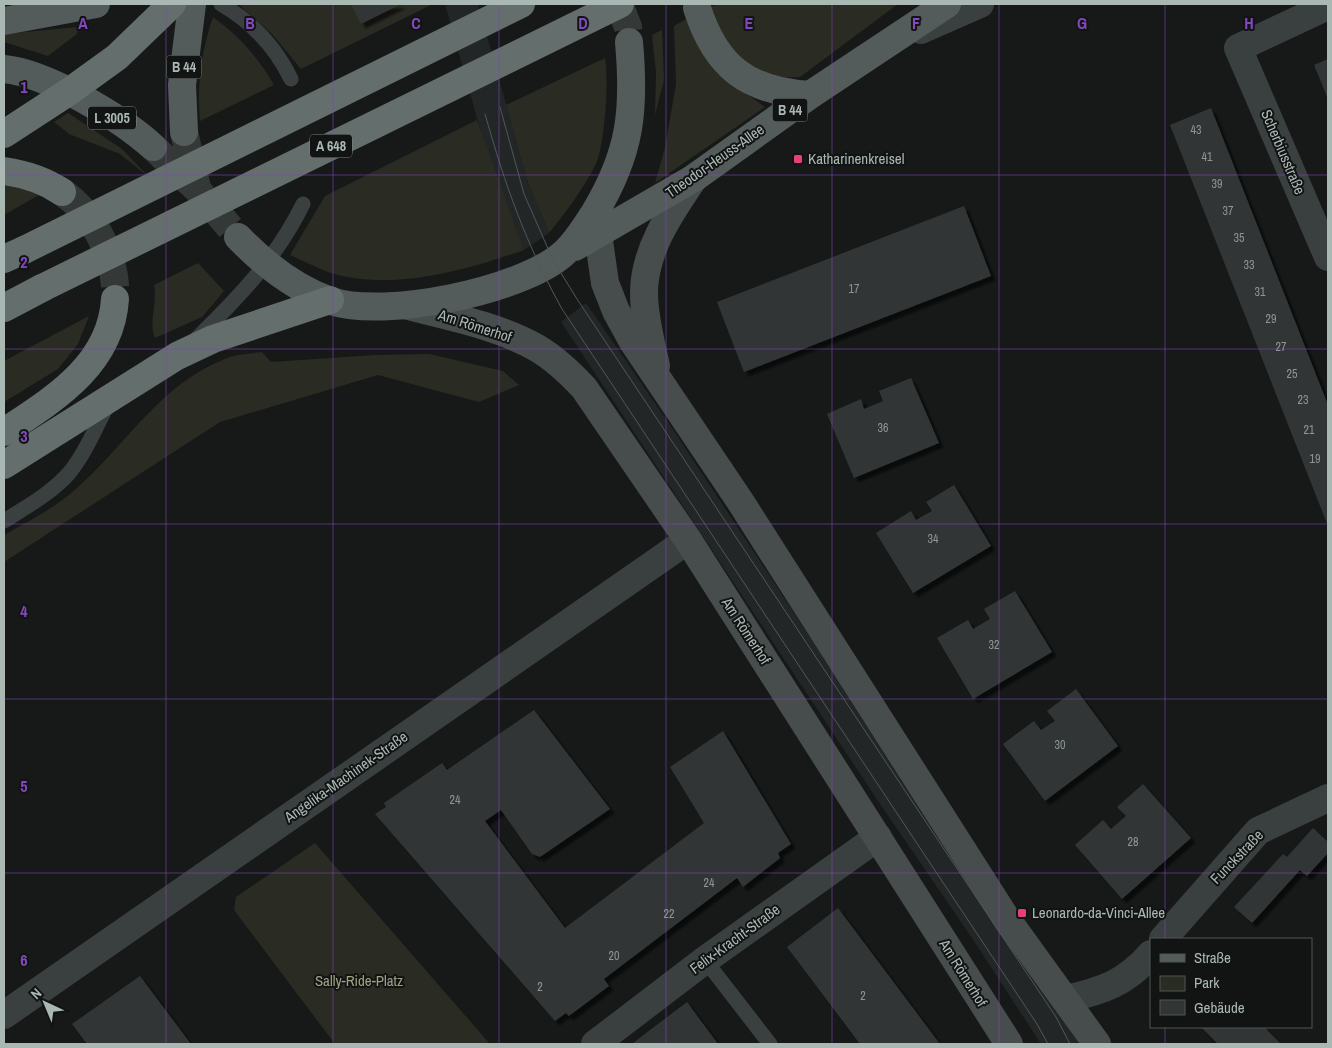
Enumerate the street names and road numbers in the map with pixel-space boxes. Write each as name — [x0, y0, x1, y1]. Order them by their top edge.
road number: B 44 — [166, 56, 202, 78]
road number: B 44 — [772, 98, 808, 122]
road number: L 3005 — [88, 106, 136, 130]
street label: Scherbiusstraße — [1256, 106, 1311, 198]
street label: Theodor-Heuss-Allee — [661, 119, 768, 203]
road number: A 648 — [310, 134, 352, 158]
street label: Am Römerhof — [435, 304, 515, 347]
street label: Am Römerhof — [716, 592, 776, 669]
street label: Angelika-Machinek-Straße — [279, 726, 412, 828]
street label: Funckstraße — [1205, 825, 1268, 889]
street label: Felix-Kracht-Straße — [685, 899, 784, 978]
street label: Am Römerhof — [934, 934, 993, 1011]

